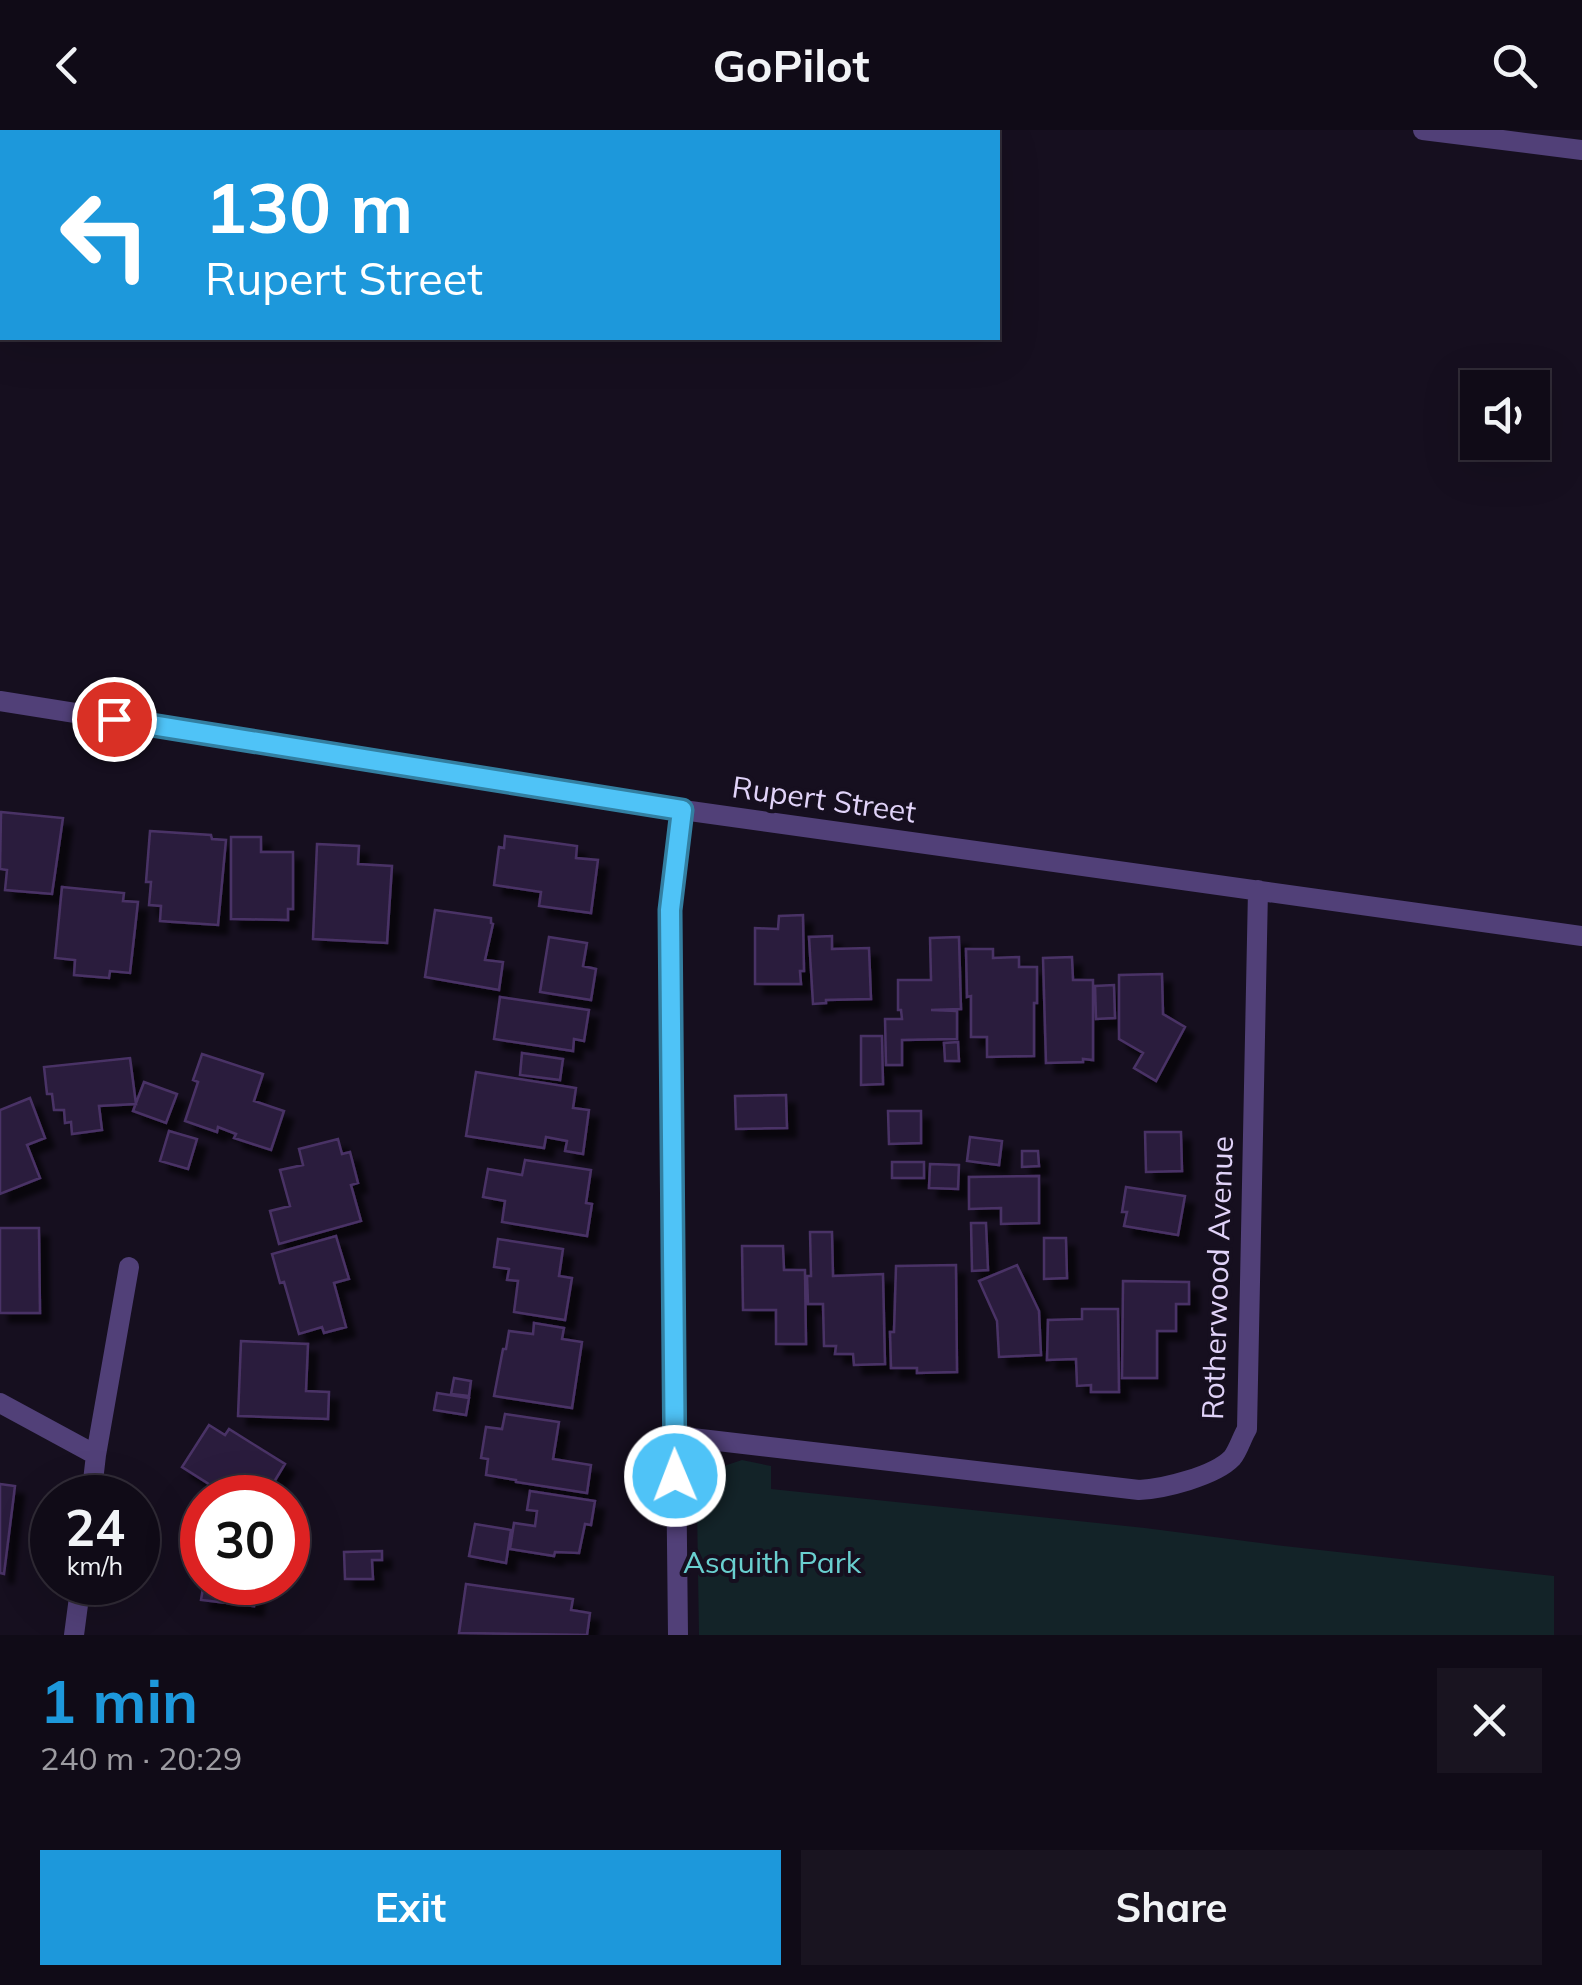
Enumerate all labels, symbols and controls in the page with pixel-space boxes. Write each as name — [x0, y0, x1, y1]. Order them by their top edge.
text: GoPilot — [713, 37, 869, 93]
icon: back — [40, 38, 95, 93]
icon: search — [1487, 38, 1542, 93]
text: 130 m — [205, 163, 413, 251]
icon: left — [40, 170, 170, 300]
text: Rupert Street — [205, 250, 483, 306]
map controls — [1460, 370, 1550, 460]
button: sound — [1460, 370, 1550, 460]
pin — [72, 677, 157, 762]
icon: arrive — [87, 692, 142, 747]
street label: Rupert Street — [730, 767, 919, 831]
street label: Rotherwood Avenue — [1193, 1135, 1241, 1421]
position arrow — [623, 1424, 727, 1528]
speed limit sign: 30 — [180, 1475, 310, 1605]
text: 24 — [65, 1496, 125, 1559]
park label: Asquith Park — [683, 1543, 862, 1581]
text: km/h — [67, 1550, 123, 1581]
text: 1 min — [40, 1663, 198, 1738]
button: close — [1437, 1668, 1542, 1773]
text: 240 m · 20:29 — [40, 1738, 242, 1778]
button: Exit — [40, 1850, 781, 1965]
button: Share — [801, 1850, 1542, 1965]

